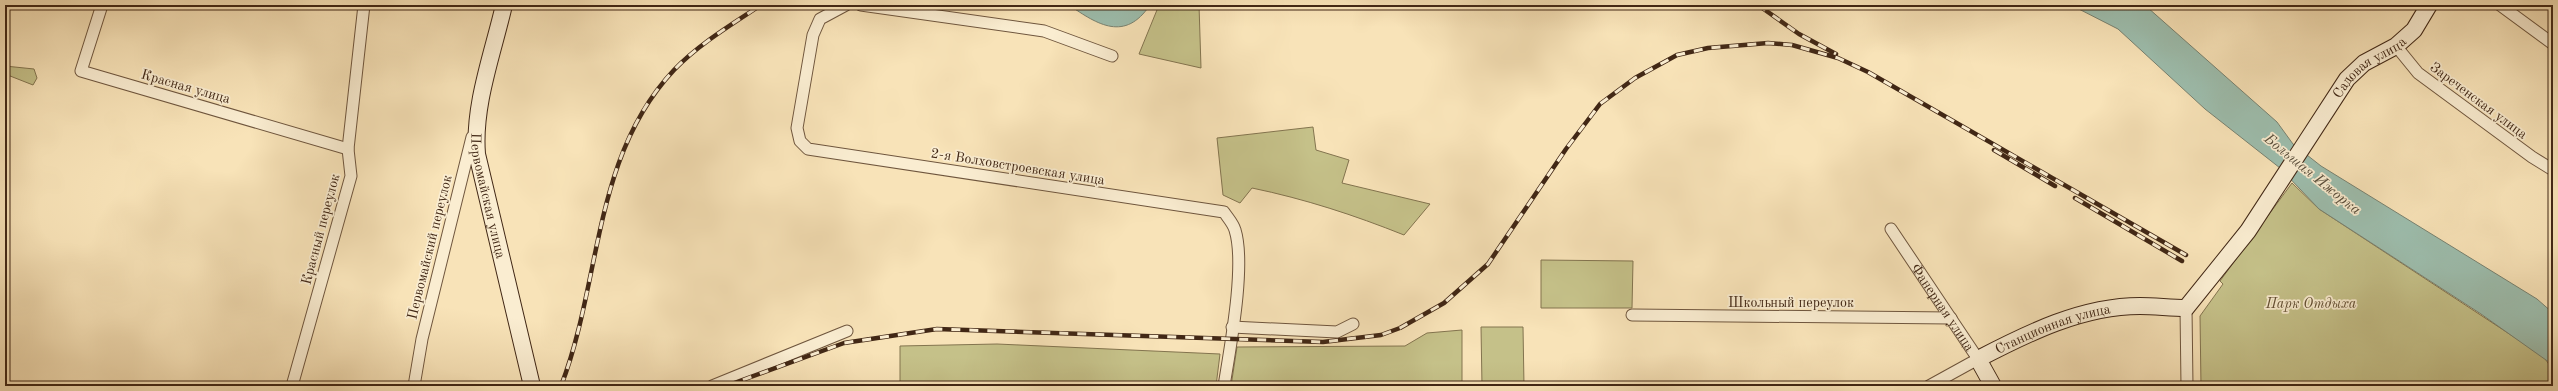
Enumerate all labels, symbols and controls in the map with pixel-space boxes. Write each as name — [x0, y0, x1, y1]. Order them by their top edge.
street label: Садовая улица — [2331, 34, 2409, 101]
street label: Зареченская улица — [2427, 60, 2530, 142]
street label: Красная улица — [140, 68, 232, 106]
water label: Большая Ижорка — [2260, 131, 2363, 219]
street label: Первомайская улица — [468, 133, 508, 260]
street label: 2-я Волховстроевская улица — [930, 146, 1106, 188]
street label: Красный переулок — [299, 172, 343, 286]
street label: Первомайский переулок — [405, 174, 455, 321]
street label: Фанерная улица — [1908, 261, 1977, 354]
street label: Школьный переулок — [1728, 296, 1854, 310]
park label: Парк Отдыха — [2265, 297, 2357, 312]
street label: Станционная улица — [1993, 302, 2112, 357]

